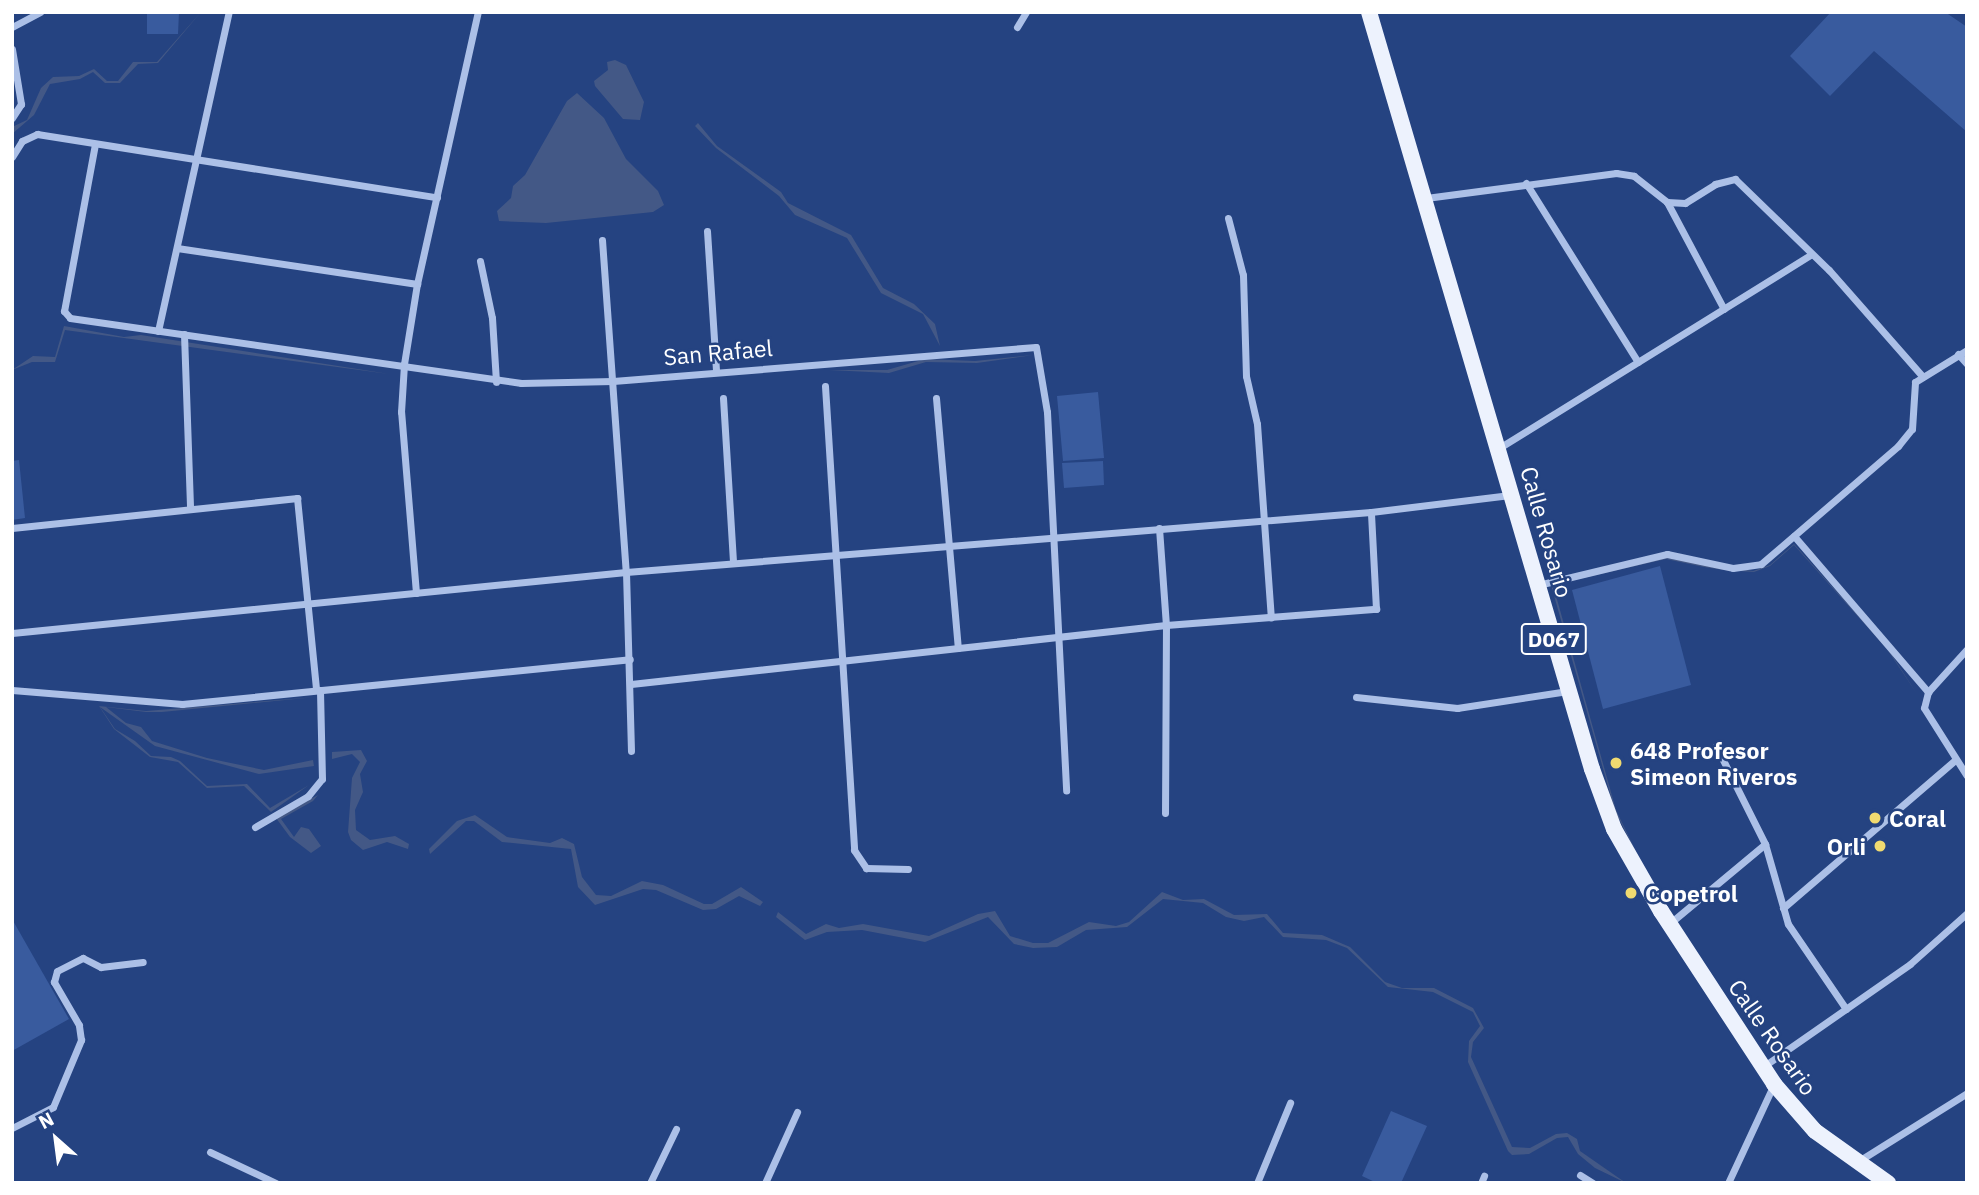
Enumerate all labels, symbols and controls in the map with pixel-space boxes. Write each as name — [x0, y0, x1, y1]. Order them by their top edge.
street label: San Rafael — [662, 333, 774, 371]
street label: Calle Rosario — [1515, 463, 1579, 601]
road number: D067 — [1521, 622, 1587, 656]
place label: 648 Profesor Simeon Riveros — [1630, 736, 1797, 790]
marker: 648 Profesor Simeon Riveros — [1608, 755, 1624, 771]
place label: Coral — [1889, 804, 1946, 832]
marker: Coral — [1867, 810, 1883, 826]
place label: Orli — [1827, 832, 1866, 860]
marker: Orli — [1872, 838, 1888, 854]
place label: Copetrol — [1645, 879, 1738, 907]
marker: Copetrol — [1623, 885, 1639, 901]
street label: Calle Rosario — [1723, 974, 1823, 1100]
north arrow — [21, 1104, 91, 1174]
text: N — [34, 1107, 58, 1134]

